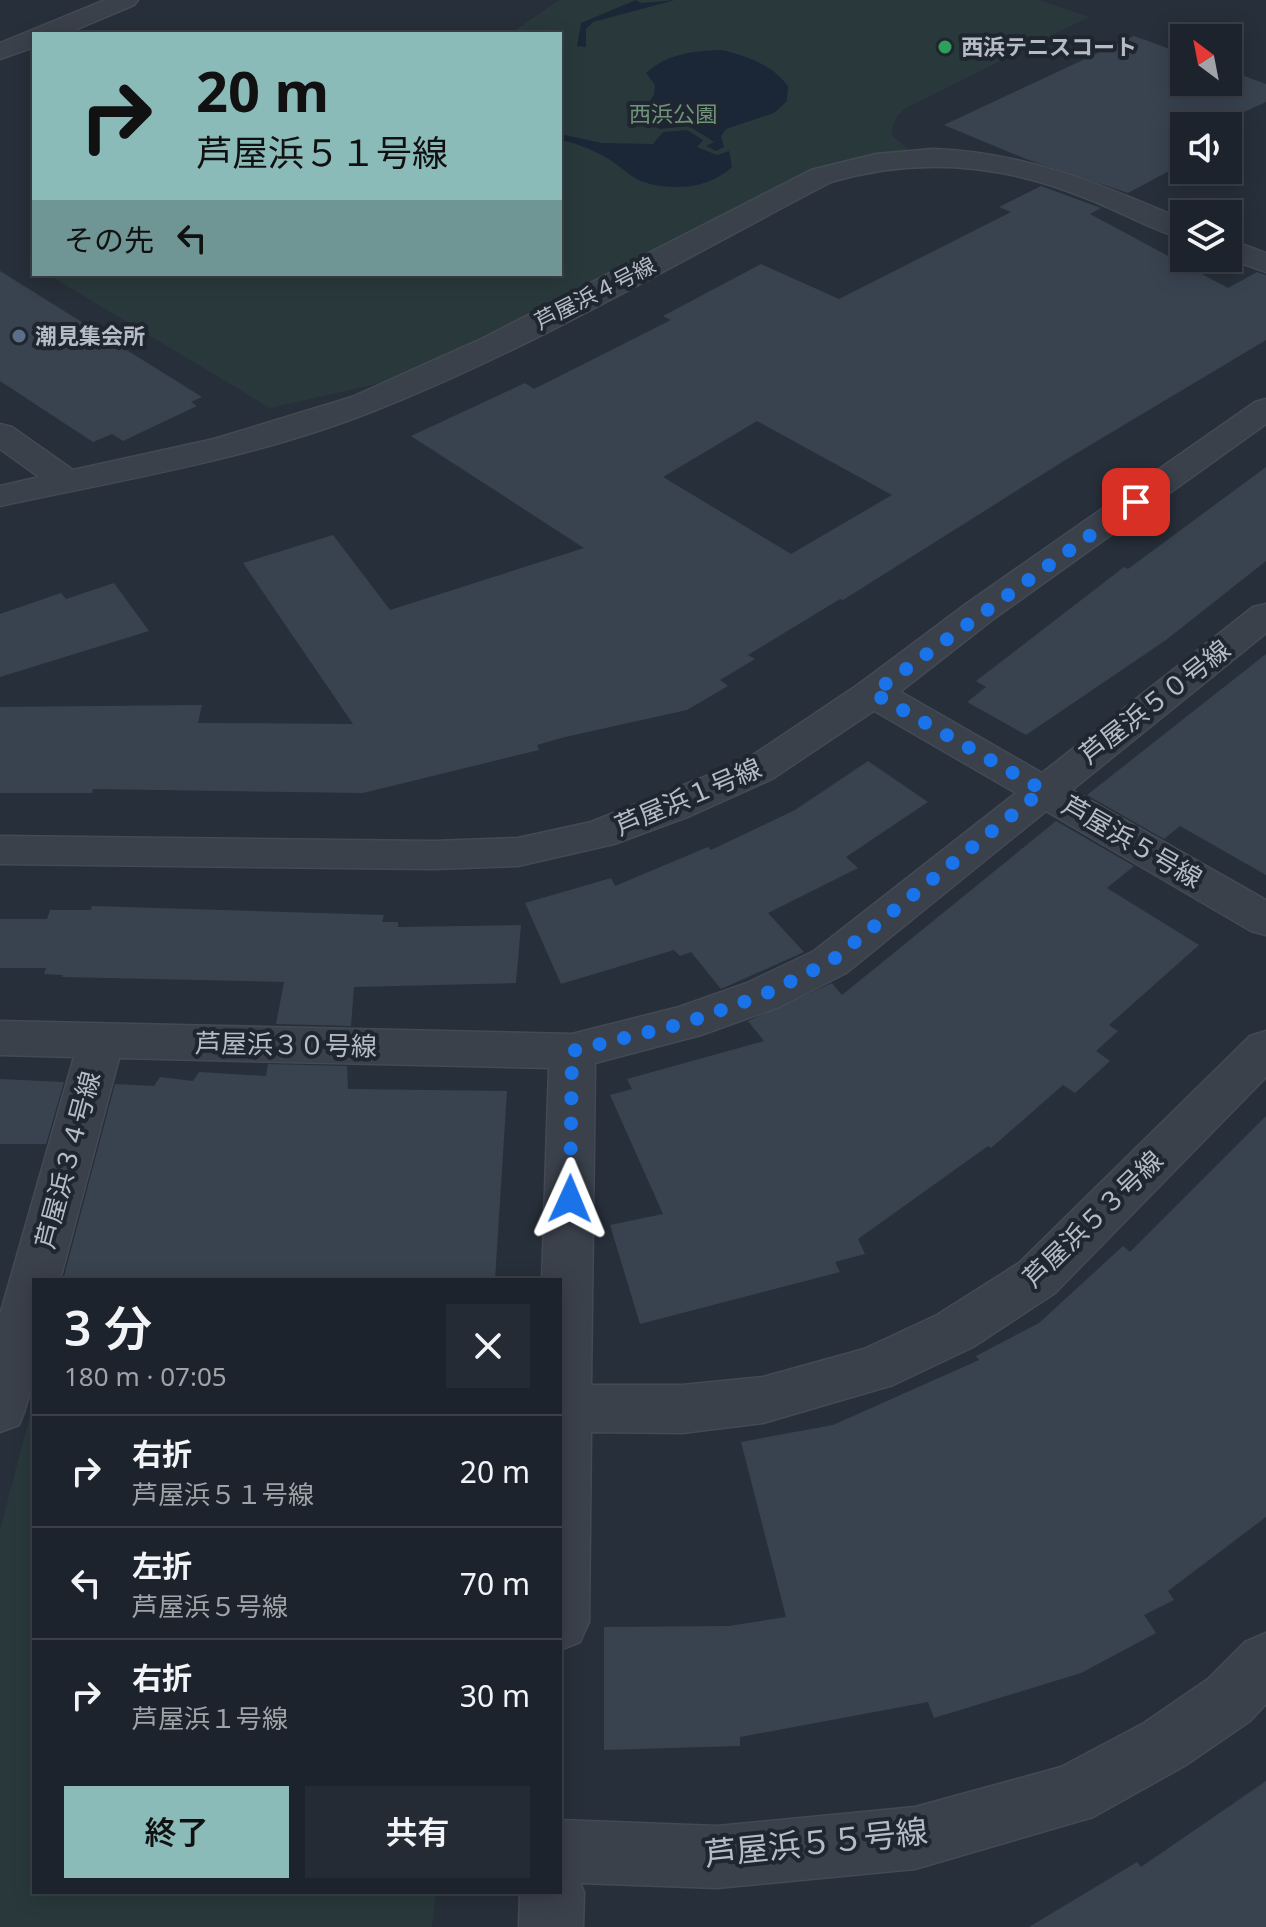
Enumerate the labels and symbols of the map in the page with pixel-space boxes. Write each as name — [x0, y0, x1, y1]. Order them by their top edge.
north arrow — [1170, 24, 1242, 96]
place label: 西浜テニスコート — [961, 31, 1137, 61]
marker: 西浜テニスコート — [936, 38, 954, 56]
park label: 西浜公園 — [629, 98, 717, 128]
street label: 芦屋浜４号線 — [529, 249, 660, 335]
place label: 潮見集会所 — [35, 320, 145, 350]
marker: 潮見集会所 — [10, 327, 28, 345]
pin — [1102, 468, 1170, 536]
street label: 芦屋浜５０号線 — [1072, 631, 1237, 771]
street label: 芦屋浜１号線 — [609, 749, 766, 843]
street label: 芦屋浜５号線 — [1056, 787, 1209, 896]
street label: 芦屋浜３０号線 — [195, 1024, 377, 1064]
street label: 芦屋浜３４号線 — [26, 1067, 108, 1252]
street label: 芦屋浜５３号線 — [1014, 1142, 1170, 1294]
position arrow — [528, 1157, 612, 1241]
street label: 芦屋浜５５号線 — [702, 1808, 929, 1875]

